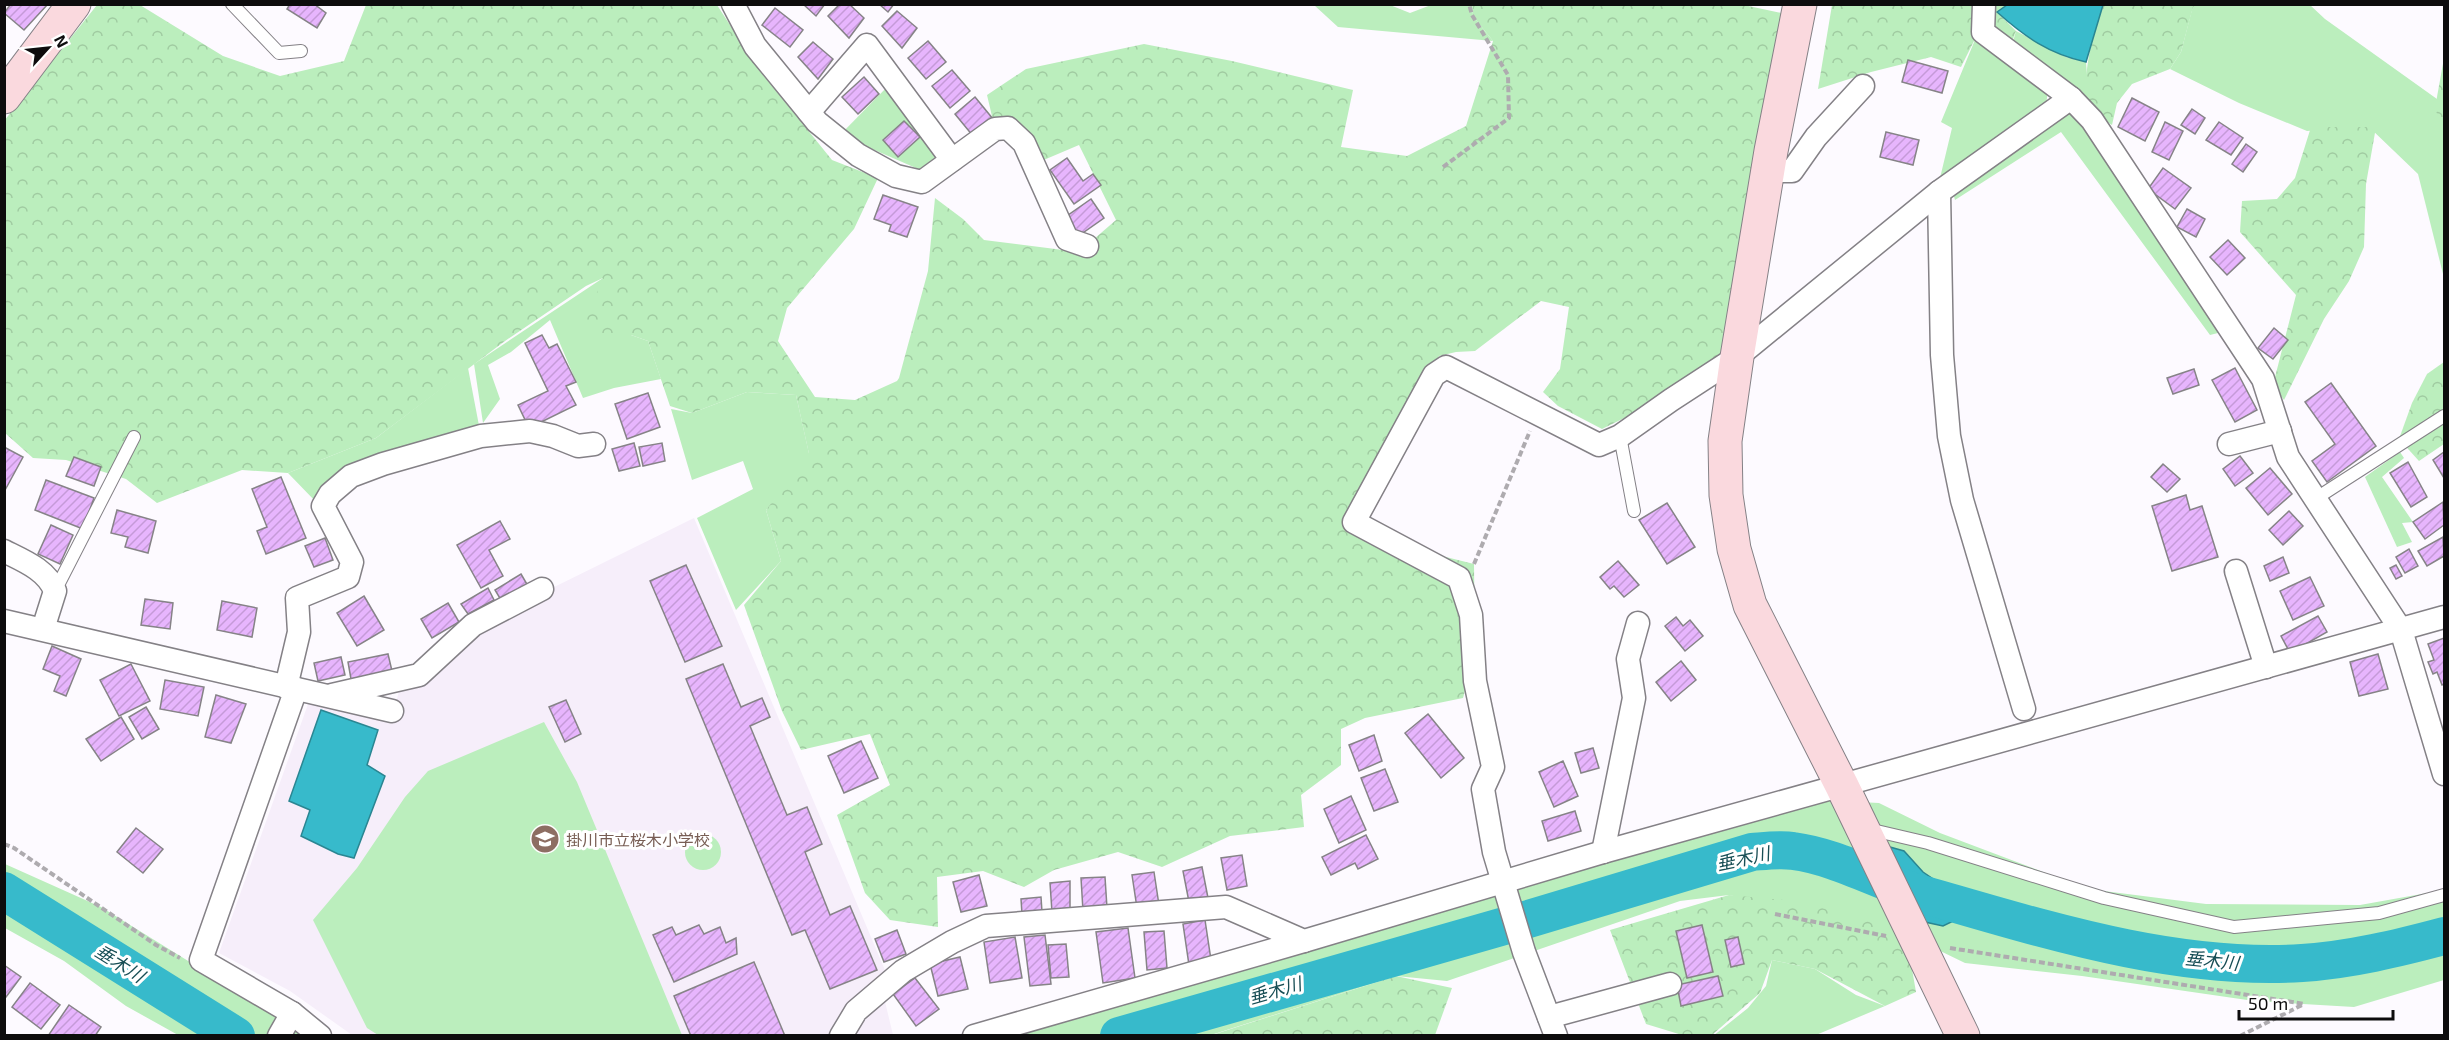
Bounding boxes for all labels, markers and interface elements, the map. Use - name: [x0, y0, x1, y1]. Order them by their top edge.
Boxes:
- north arrow: [18, 18, 78, 78]
- text: N: [51, 31, 73, 50]
- school or university icon: 掛川市立桜木小学校: [529, 823, 561, 855]
- place label: 掛川市立桜木小学校: [566, 830, 710, 849]
- water label: 垂木川: [1714, 841, 1774, 874]
- water label: 垂木川: [91, 939, 150, 988]
- water label: 垂木川: [2184, 946, 2242, 974]
- water label: 垂木川: [1246, 971, 1306, 1008]
- scale bar: [2239, 983, 2394, 1021]
- text: 50 m: [2248, 992, 2288, 1014]

